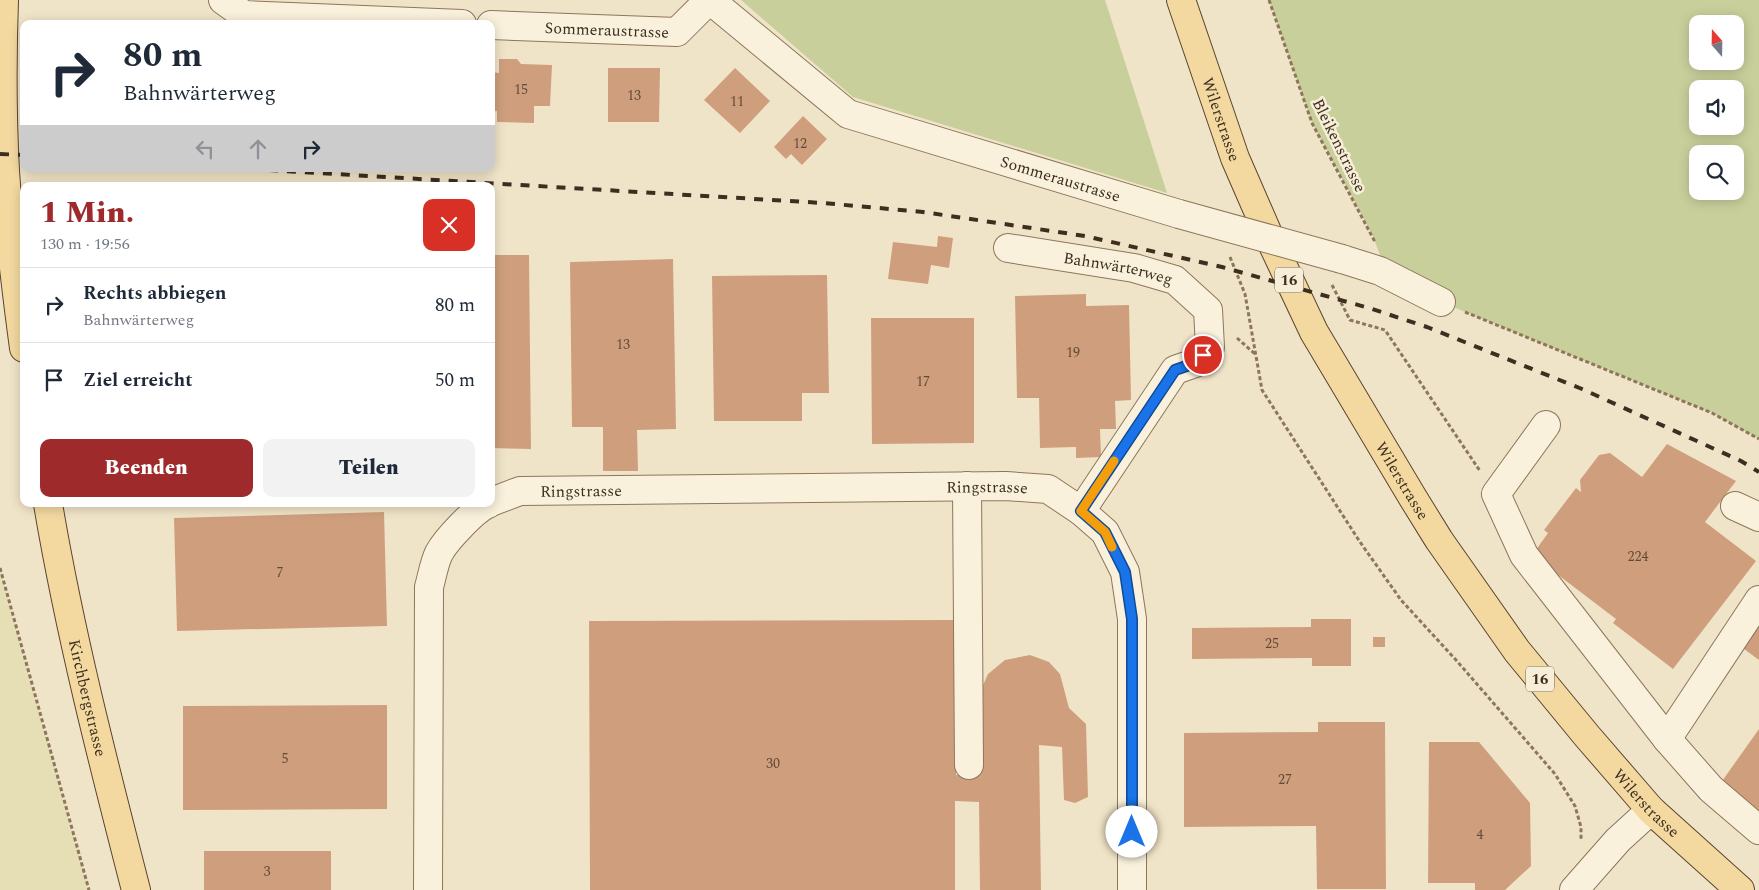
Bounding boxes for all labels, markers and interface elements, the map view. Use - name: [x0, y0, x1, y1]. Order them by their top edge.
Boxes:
- north arrow: [1689, 15, 1744, 70]
- map controls: [1689, 15, 1744, 200]
- street label: Sommeraustrasse: [544, 16, 670, 45]
- text: 80 m: [123, 29, 203, 82]
- icon: right: [40, 40, 105, 105]
- street label: Wilerstrasse: [1195, 74, 1246, 165]
- text: Bahnwärterweg: [123, 77, 276, 110]
- house number: 15: [514, 79, 528, 100]
- button: sound: [1689, 80, 1744, 135]
- house number: 13: [627, 85, 641, 106]
- house number: 11: [730, 91, 744, 112]
- street label: Bleikenstrasse: [1306, 94, 1372, 196]
- house number: 12: [793, 133, 807, 154]
- icon: left: [191, 135, 219, 163]
- icon: ahead: [244, 135, 272, 163]
- icon: right: [297, 135, 325, 163]
- button: search: [1689, 145, 1744, 200]
- street label: Sommeraustrasse: [997, 150, 1123, 209]
- text: 1 Min.: [40, 190, 134, 236]
- button: close: [423, 199, 475, 251]
- text: 130 m · 19:56: [40, 232, 130, 256]
- street label: Bahnwärterweg: [1062, 246, 1176, 292]
- road number: 16: [1275, 268, 1303, 292]
- text: Rechts abbiegen: [83, 279, 227, 308]
- icon: right: [40, 291, 68, 319]
- text: 80 m: [435, 291, 475, 320]
- text: Bahnwärterweg: [83, 308, 194, 332]
- house number: 13: [616, 334, 630, 355]
- pin: [1182, 334, 1224, 376]
- icon: arrive: [1189, 341, 1217, 369]
- house number: 19: [1066, 342, 1080, 363]
- icon: arrive: [40, 366, 68, 394]
- text: Ziel erreicht: [83, 366, 193, 395]
- text: 50 m: [435, 366, 475, 395]
- house number: 17: [916, 371, 930, 392]
- street label: Wilerstrasse: [1369, 437, 1435, 525]
- button: Beenden: [40, 439, 253, 497]
- button: Teilen: [263, 439, 475, 497]
- street label: Ringstrasse: [946, 475, 1029, 501]
- street label: Ringstrasse: [540, 479, 622, 504]
- house number: 224: [1628, 546, 1649, 567]
- house number: 7: [277, 562, 284, 583]
- house number: 25: [1265, 633, 1279, 654]
- street label: Kirchbergstrasse: [62, 637, 113, 759]
- road number: 16: [1526, 666, 1554, 692]
- house number: 5: [282, 748, 289, 769]
- house number: 30: [766, 753, 780, 774]
- street label: Wilerstrasse: [1607, 763, 1685, 843]
- house number: 27: [1278, 769, 1292, 790]
- position arrow: [1105, 805, 1157, 857]
- house number: 4: [1477, 824, 1484, 845]
- house number: 3: [264, 861, 271, 882]

